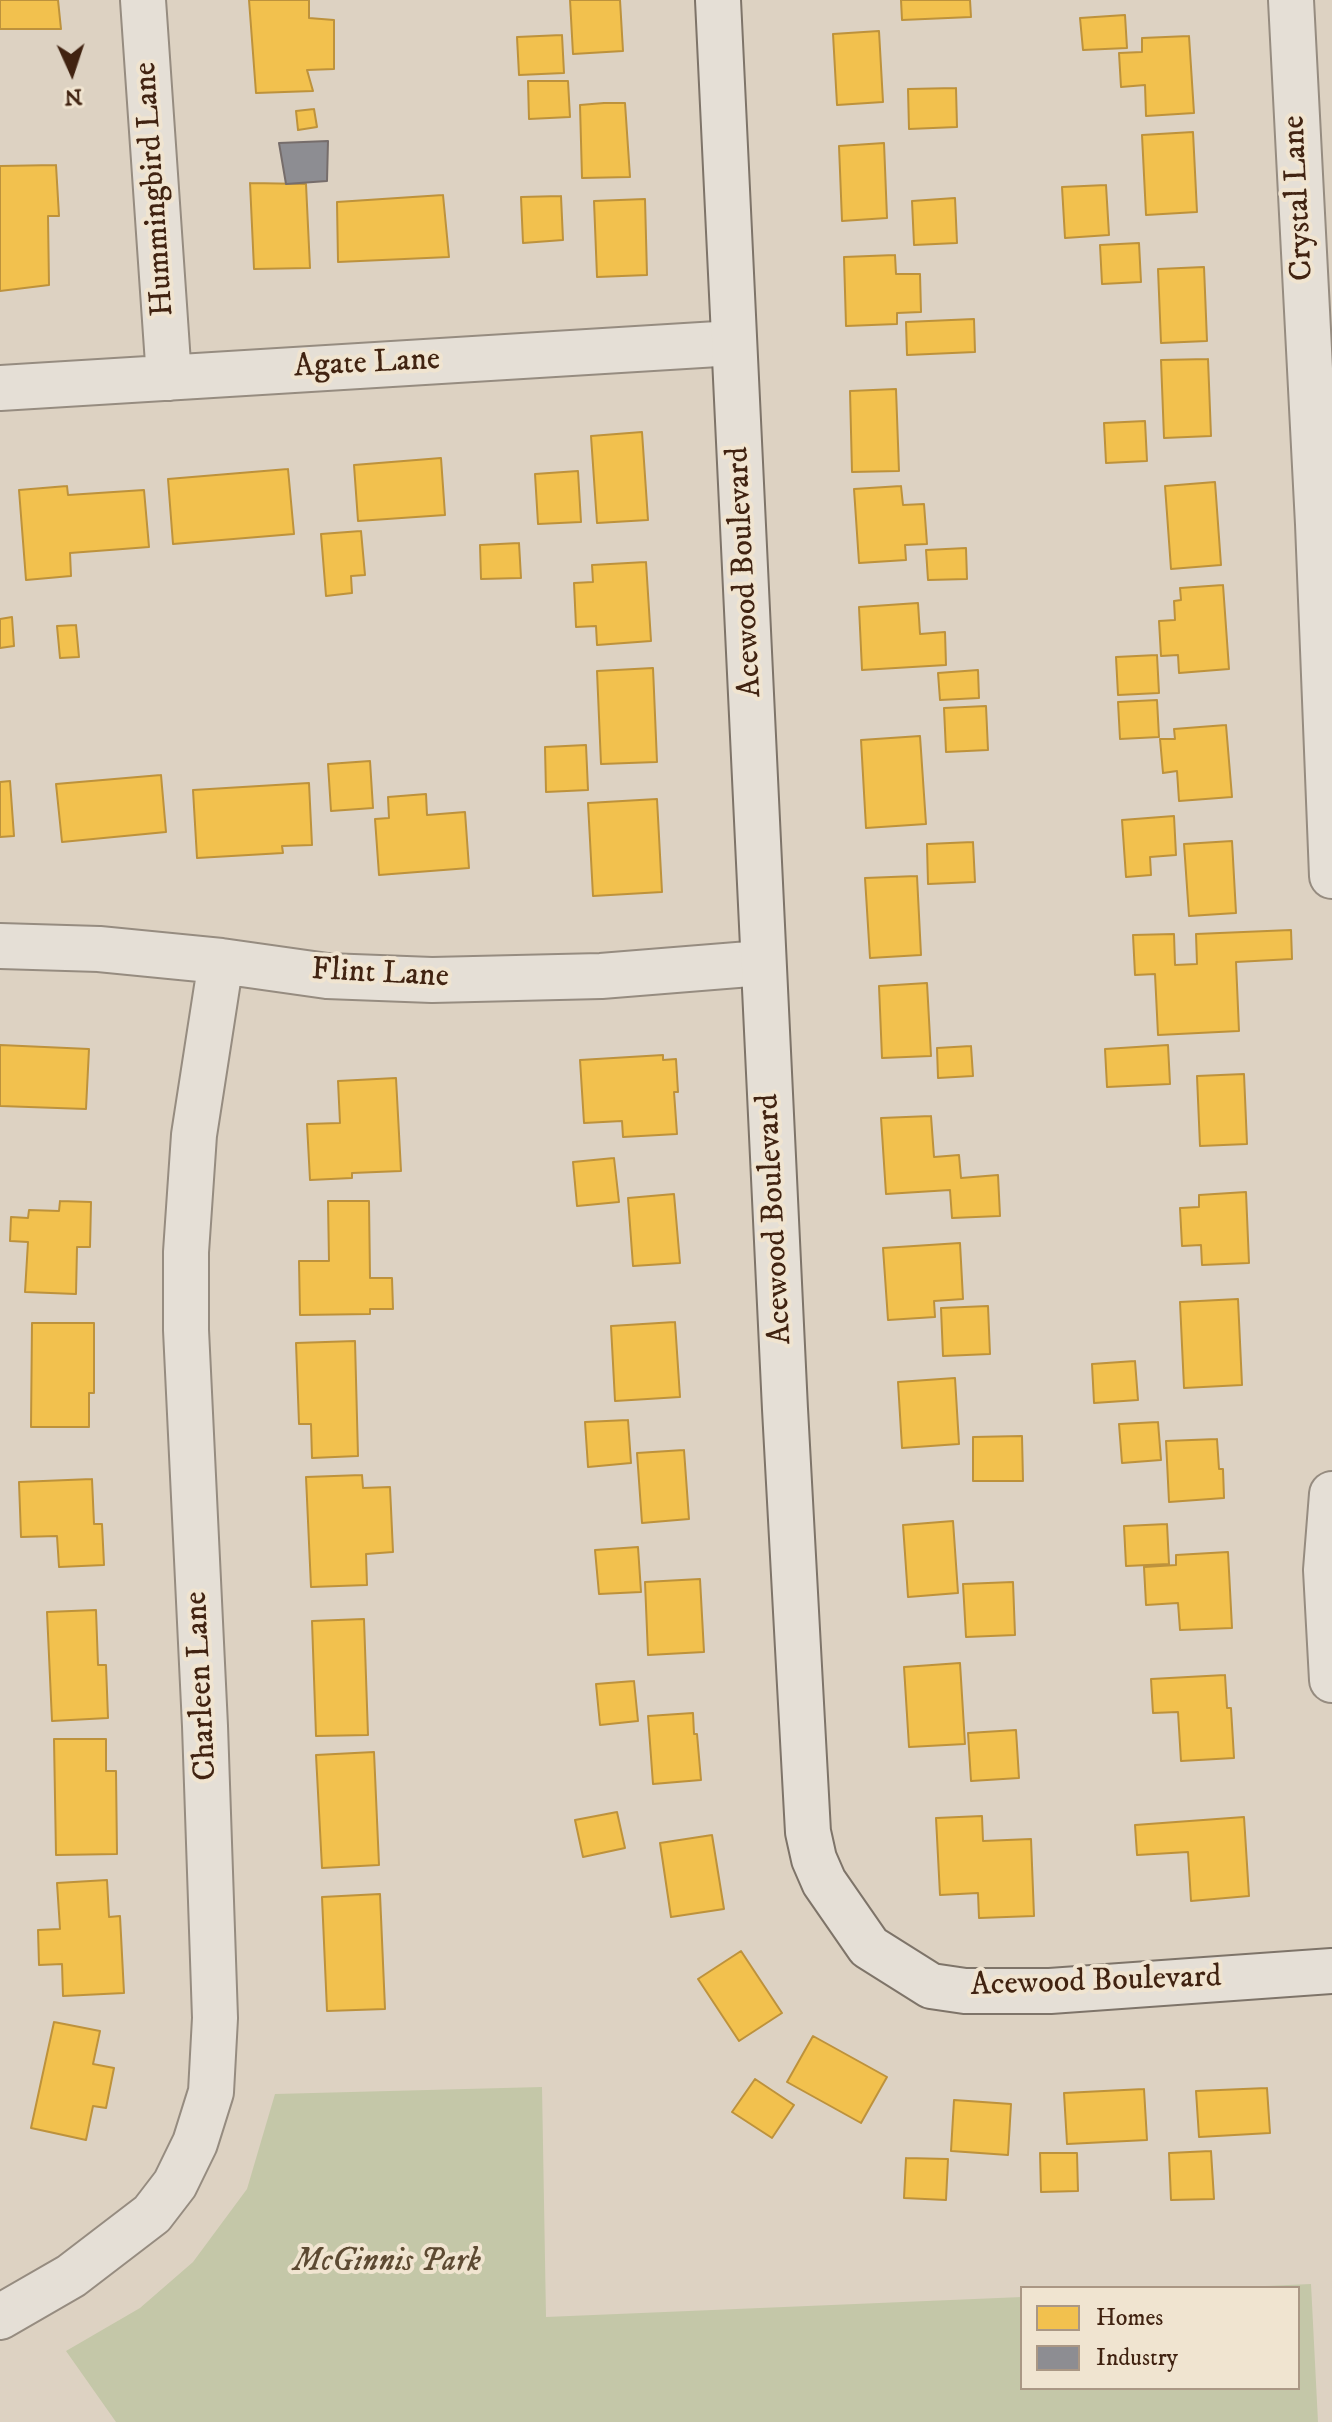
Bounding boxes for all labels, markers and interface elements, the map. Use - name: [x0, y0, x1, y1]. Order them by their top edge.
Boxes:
- north arrow: [32, 32, 112, 112]
- street label: Hummingbird Lane: [128, 61, 184, 317]
- text: N: [64, 83, 83, 110]
- street label: Crystal Lane: [1276, 114, 1324, 282]
- street label: Agate Lane: [293, 342, 441, 388]
- street label: Acewood Boulevard: [720, 446, 772, 698]
- street label: Flint Lane: [310, 952, 450, 998]
- street label: Acewood Boulevard: [750, 1093, 802, 1345]
- street label: Charleen Lane: [179, 1590, 227, 1782]
- street label: Acewood Boulevard: [970, 1959, 1222, 2007]
- park label: McGinnis Park: [293, 2244, 481, 2282]
- legend: [1020, 2286, 1300, 2390]
- text: Homes: [1096, 2303, 1163, 2333]
- text: Industry: [1096, 2343, 1178, 2373]

